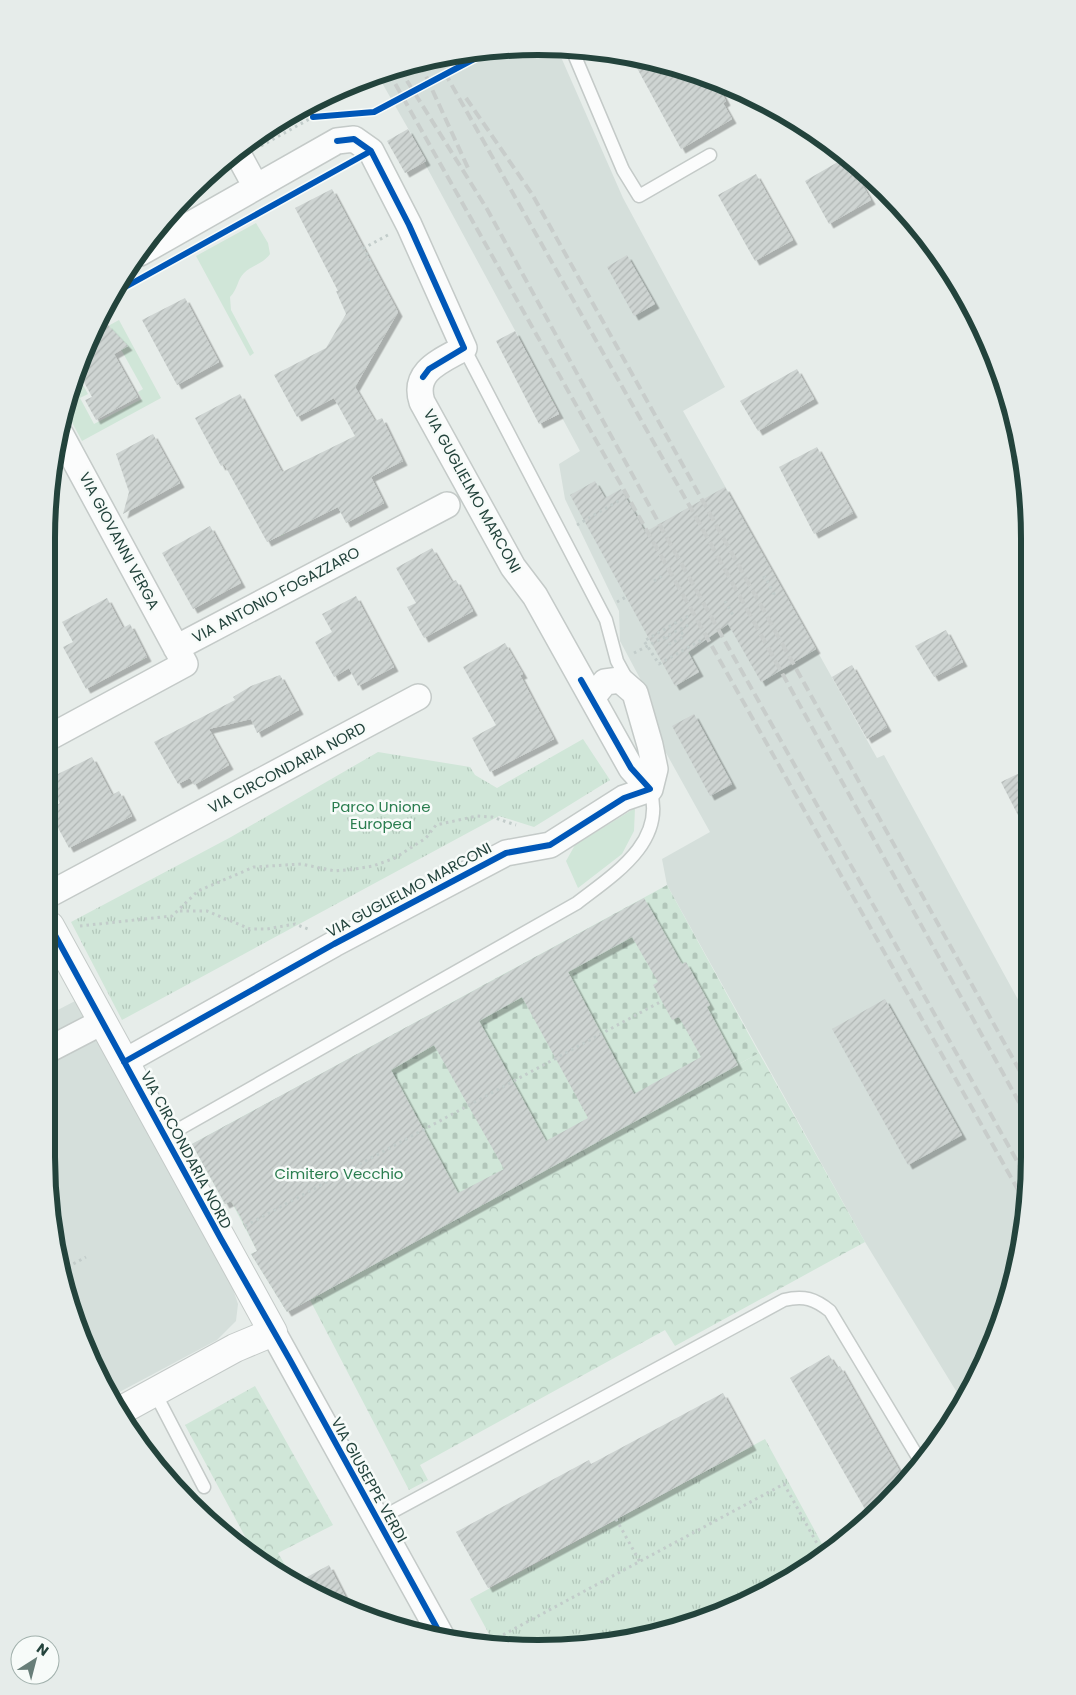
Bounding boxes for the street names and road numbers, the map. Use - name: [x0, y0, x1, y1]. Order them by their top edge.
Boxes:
- street label: VIA GUGLIELMO MARCONI: [419, 405, 526, 576]
- street label: VIA GIOVANNI VERGA: [74, 468, 165, 613]
- street label: VIA ANTONIO FOGAZZARO: [188, 541, 363, 648]
- street label: VIA CIRCONDARIA NORD: [204, 717, 369, 818]
- street label: VIA GUGLIELMO MARCONI: [323, 837, 495, 942]
- street label: VIA CIRCONDARIA NORD: [136, 1067, 237, 1232]
- street label: VIA GIUSEPPE VERDI: [326, 1413, 413, 1546]

